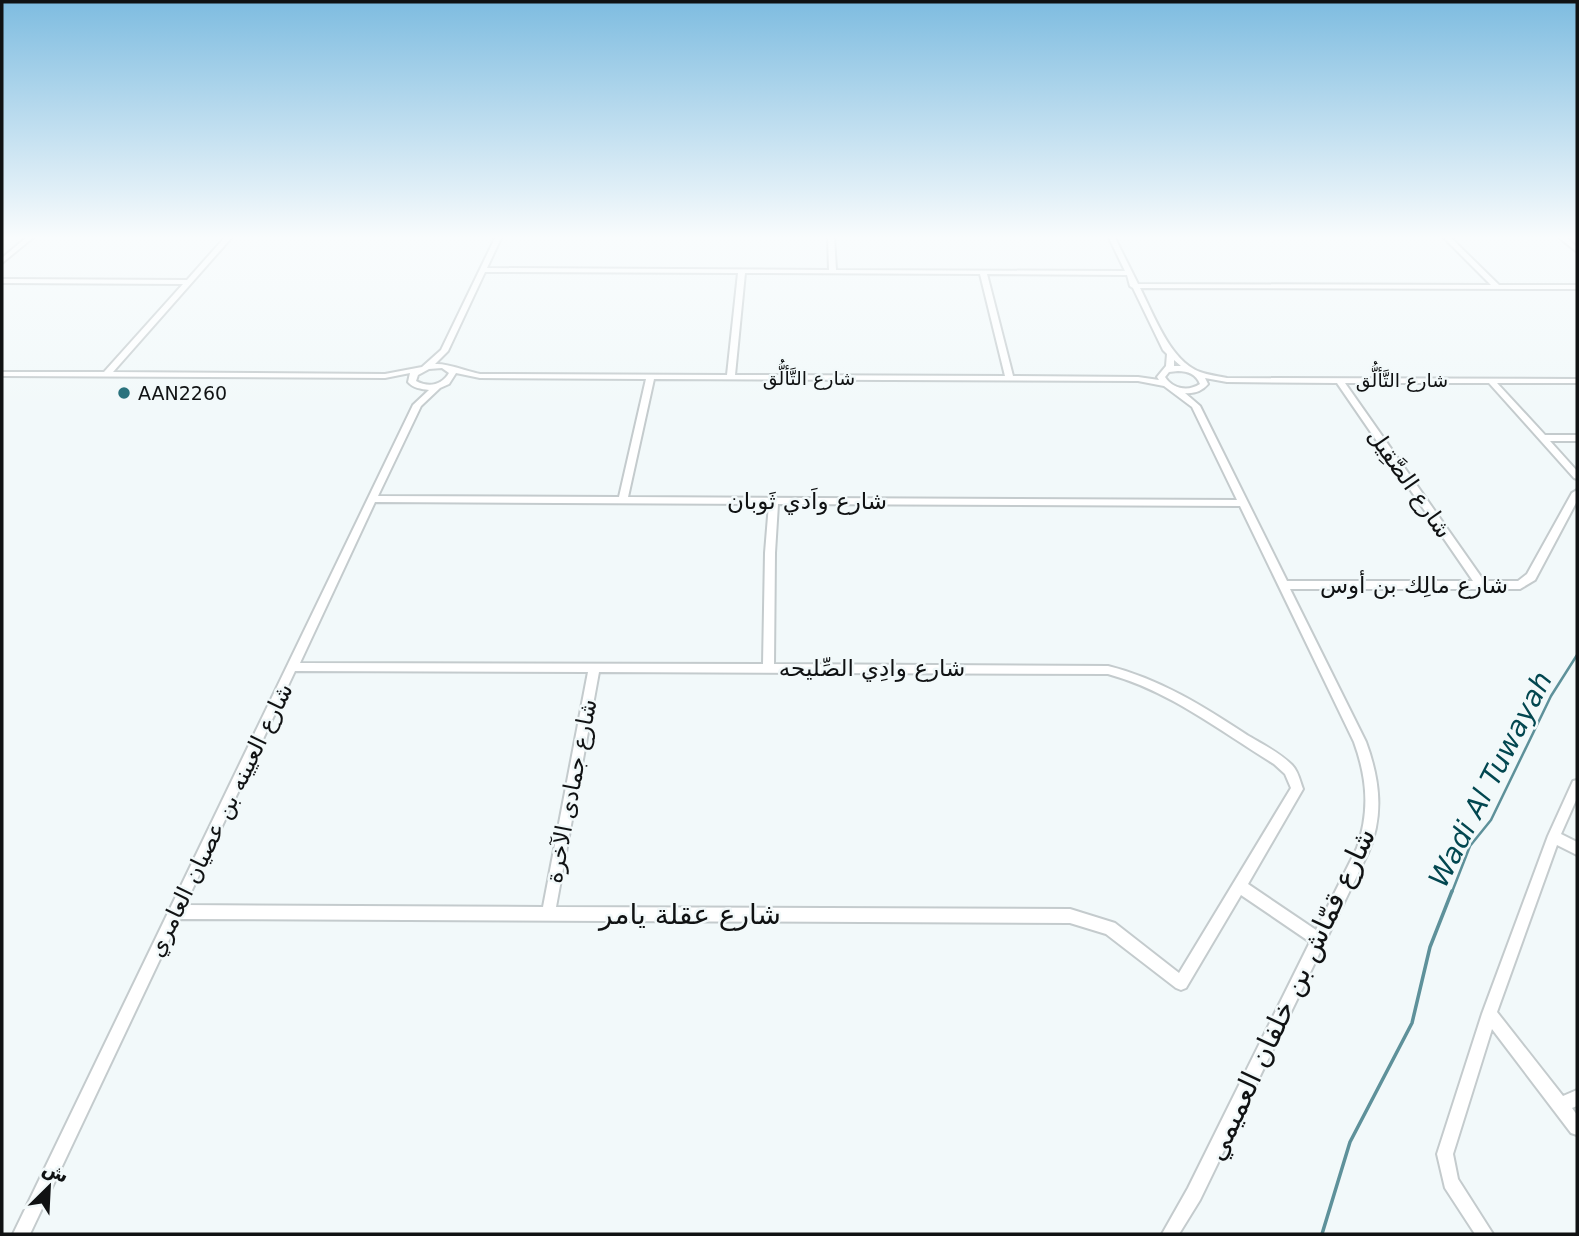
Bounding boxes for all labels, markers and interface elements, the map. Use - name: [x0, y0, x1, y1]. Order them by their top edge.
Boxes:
- street label: شارع التَّألُّق: [763, 359, 855, 390]
- street label: شارع التَّألُّق: [1356, 361, 1448, 392]
- place label: AAN2260: [138, 382, 227, 404]
- marker: AAN2260: [116, 385, 132, 401]
- street label: شارع الصَّقِيل: [1362, 423, 1457, 543]
- street label: شارع واَدي ثَوبان: [727, 487, 887, 515]
- street label: شارع مالِك بن أوس: [1320, 570, 1508, 599]
- street label: شارع وادِي الصِّليحه: [779, 655, 965, 682]
- water label: Wadi Al Tuwayah: [1422, 666, 1559, 892]
- street label: شارع العيينه بن عصيان العامري: [142, 679, 299, 961]
- street label: شارع جمادى الآخرة: [540, 697, 603, 885]
- street label: شارع قمّاش بن خلفان العميمي: [1199, 823, 1382, 1166]
- street label: شارع عقلة يامر: [597, 898, 781, 931]
- north arrow: [14, 1152, 84, 1222]
- text: ش: [39, 1156, 72, 1188]

